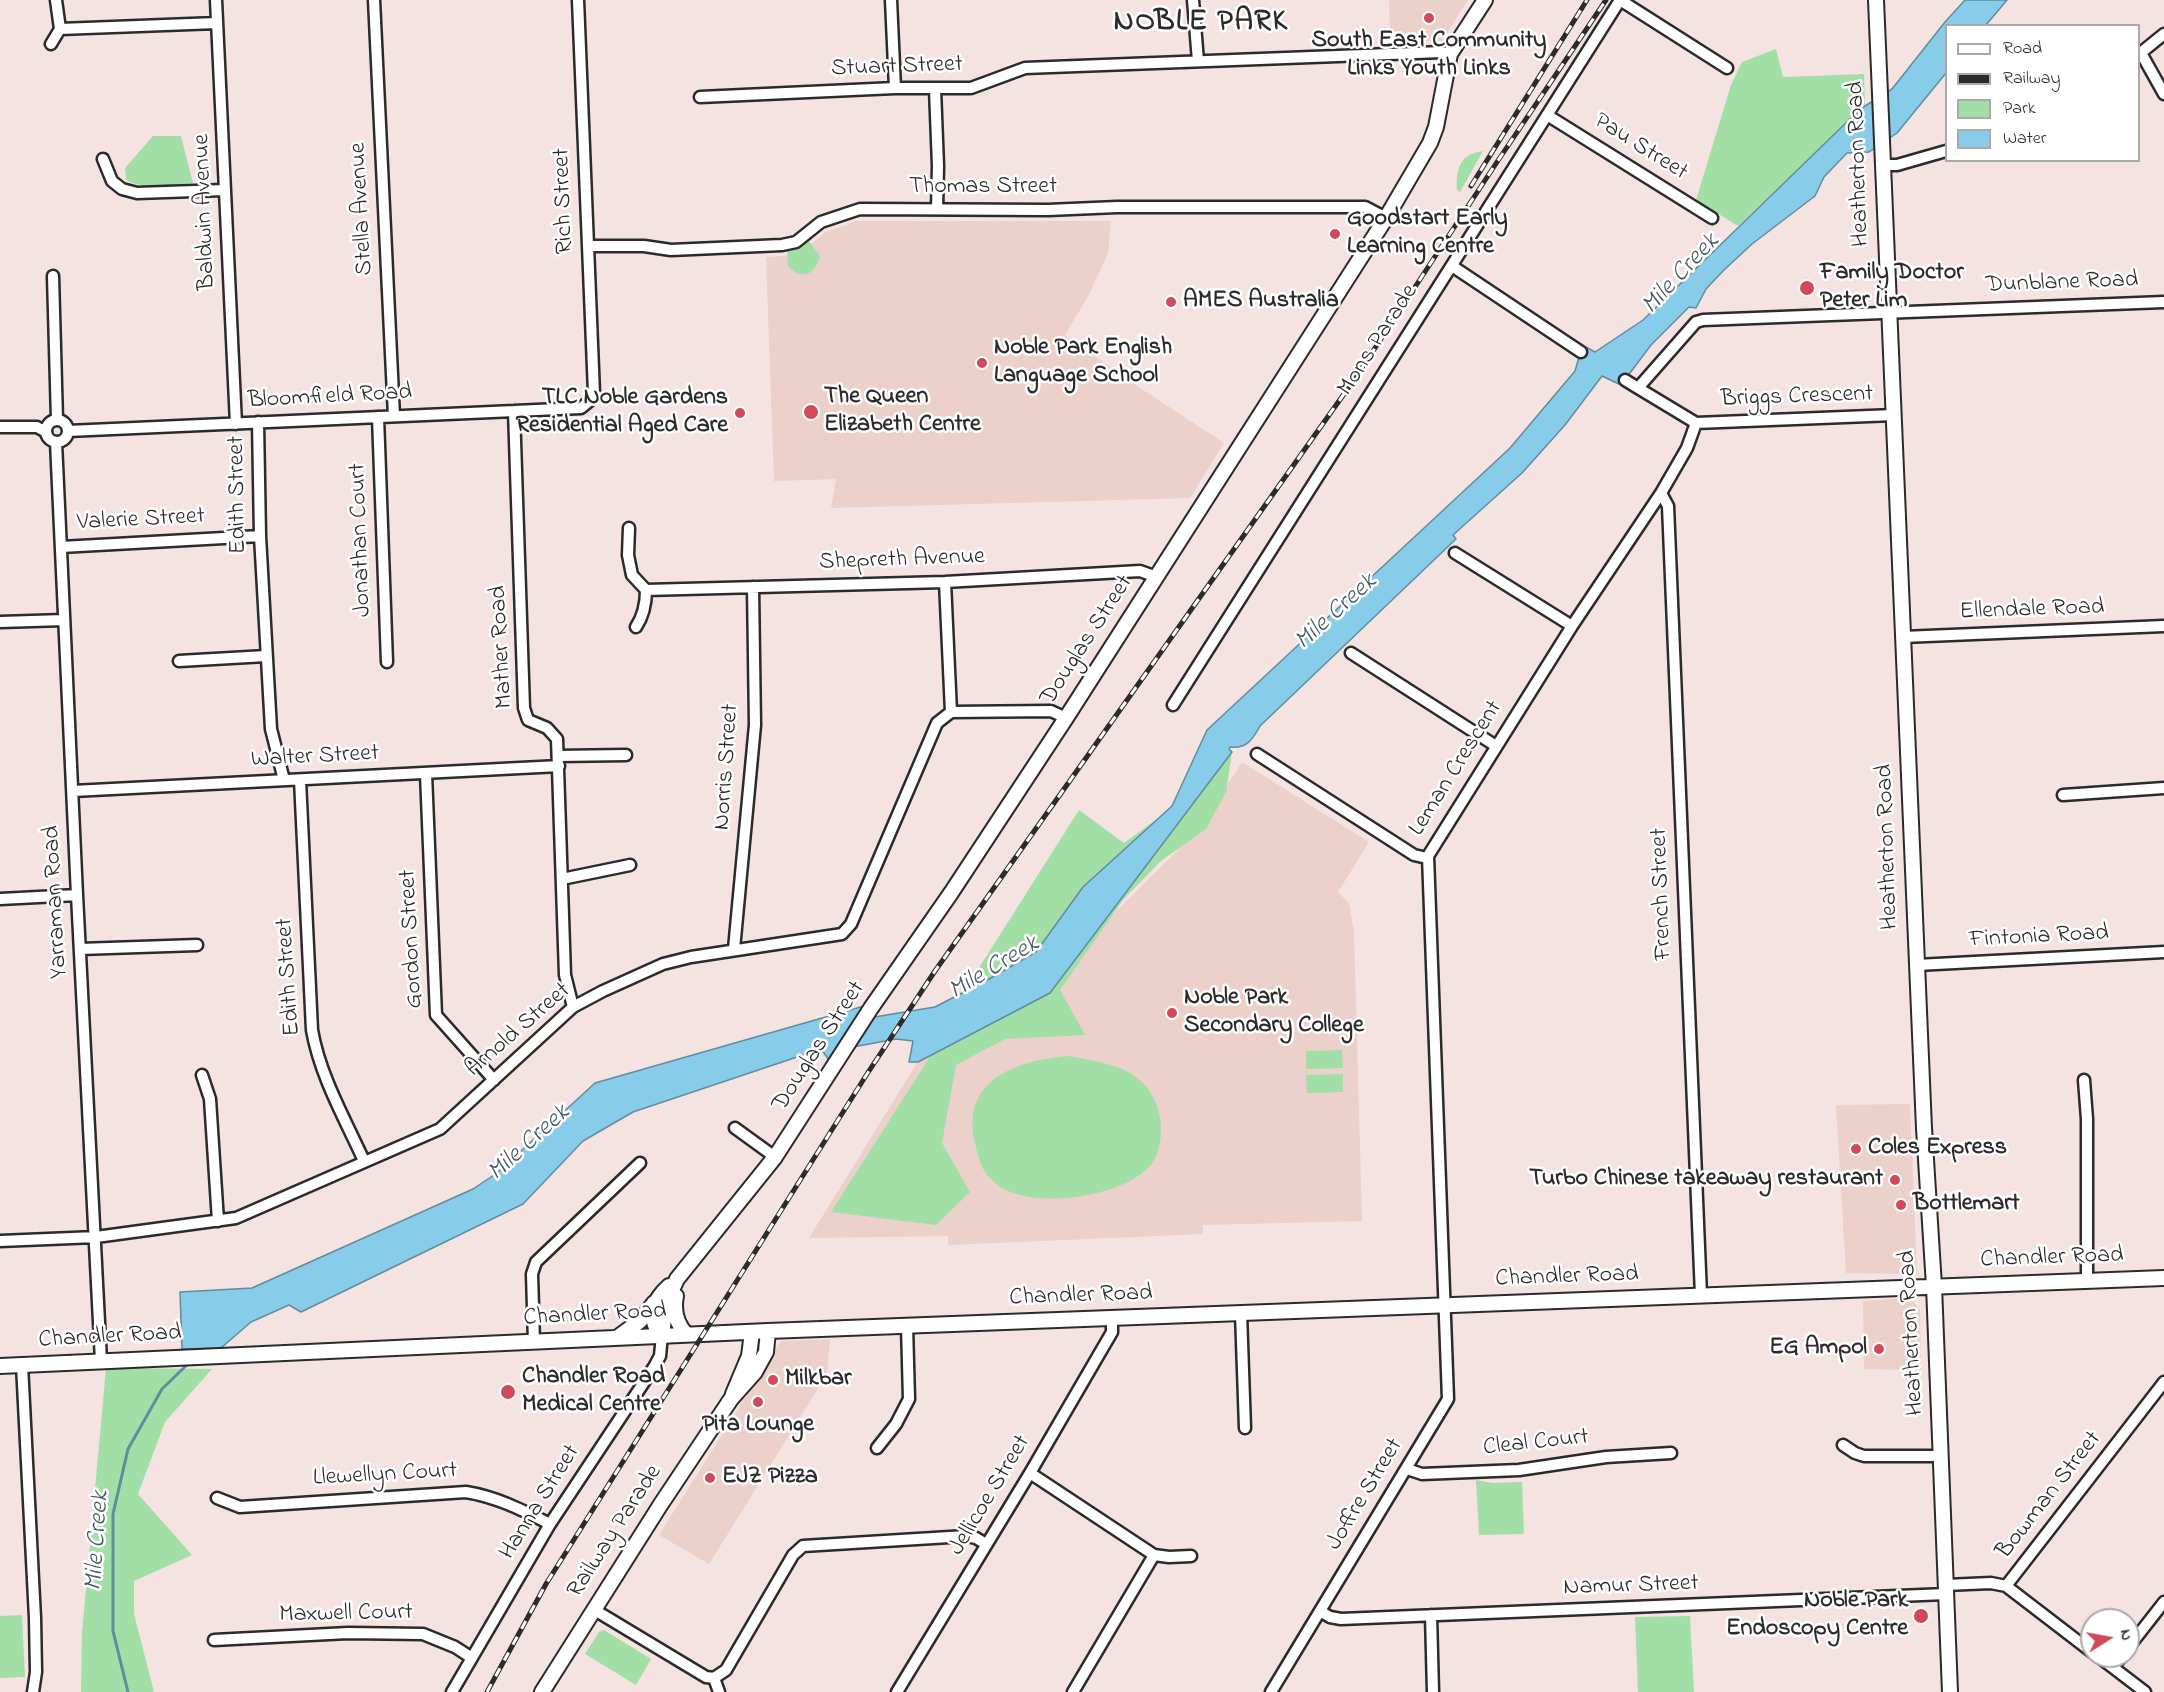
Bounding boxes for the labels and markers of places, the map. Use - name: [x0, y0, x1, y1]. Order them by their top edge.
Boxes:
- marker: South East Community Links Youth Links: [1422, 11, 1436, 25]
- place label: South East Community Links Youth Links: [1312, 28, 1546, 84]
- place label: Goodstart Early Learning Centre: [1347, 206, 1508, 262]
- marker: Goodstart Early Learning Centre: [1328, 227, 1342, 241]
- place label: Family Doctor Peter Lim: [1820, 260, 1964, 316]
- marker: Family Doctor Peter Lim: [1798, 279, 1816, 297]
- place label: AMES Australia: [1183, 288, 1339, 316]
- marker: AMES Australia: [1164, 295, 1178, 309]
- place label: Noble Park English Language School: [994, 335, 1172, 391]
- marker: Noble Park English Language School: [975, 356, 989, 370]
- place label: The Queen Elizabeth Centre: [824, 384, 981, 440]
- place label: TLC Noble Gardens Residential Aged Care: [516, 385, 728, 441]
- marker: The Queen Elizabeth Centre: [802, 403, 820, 421]
- marker: TLC Noble Gardens Residential Aged Care: [733, 406, 747, 420]
- place label: Noble Park Secondary College: [1184, 985, 1364, 1041]
- marker: Noble Park Secondary College: [1165, 1006, 1179, 1020]
- place label: Coles Express: [1868, 1135, 2007, 1163]
- marker: Coles Express: [1849, 1142, 1863, 1156]
- place label: Turbo Chinese takeaway restaurant: [1529, 1166, 1883, 1194]
- marker: Turbo Chinese takeaway restaurant: [1888, 1173, 1902, 1187]
- place label: Bottlemart: [1913, 1191, 2020, 1219]
- marker: Bottlemart: [1894, 1198, 1908, 1212]
- place label: EG Ampol: [1769, 1335, 1867, 1363]
- marker: EG Ampol: [1872, 1342, 1886, 1356]
- place label: Chandler Road Medical Centre: [522, 1364, 665, 1420]
- place label: Milkbar: [785, 1366, 852, 1394]
- marker: Milkbar: [766, 1373, 780, 1387]
- marker: Chandler Road Medical Centre: [499, 1383, 517, 1401]
- marker: Pita Lounge: [751, 1395, 765, 1409]
- place label: Pita Lounge: [702, 1412, 814, 1440]
- place label: EJZ Pizza: [722, 1464, 818, 1492]
- marker: EJZ Pizza: [703, 1471, 717, 1485]
- place label: Noble Park Endoscopy Centre: [1726, 1588, 1908, 1644]
- marker: Noble Park Endoscopy Centre: [1912, 1607, 1930, 1625]

